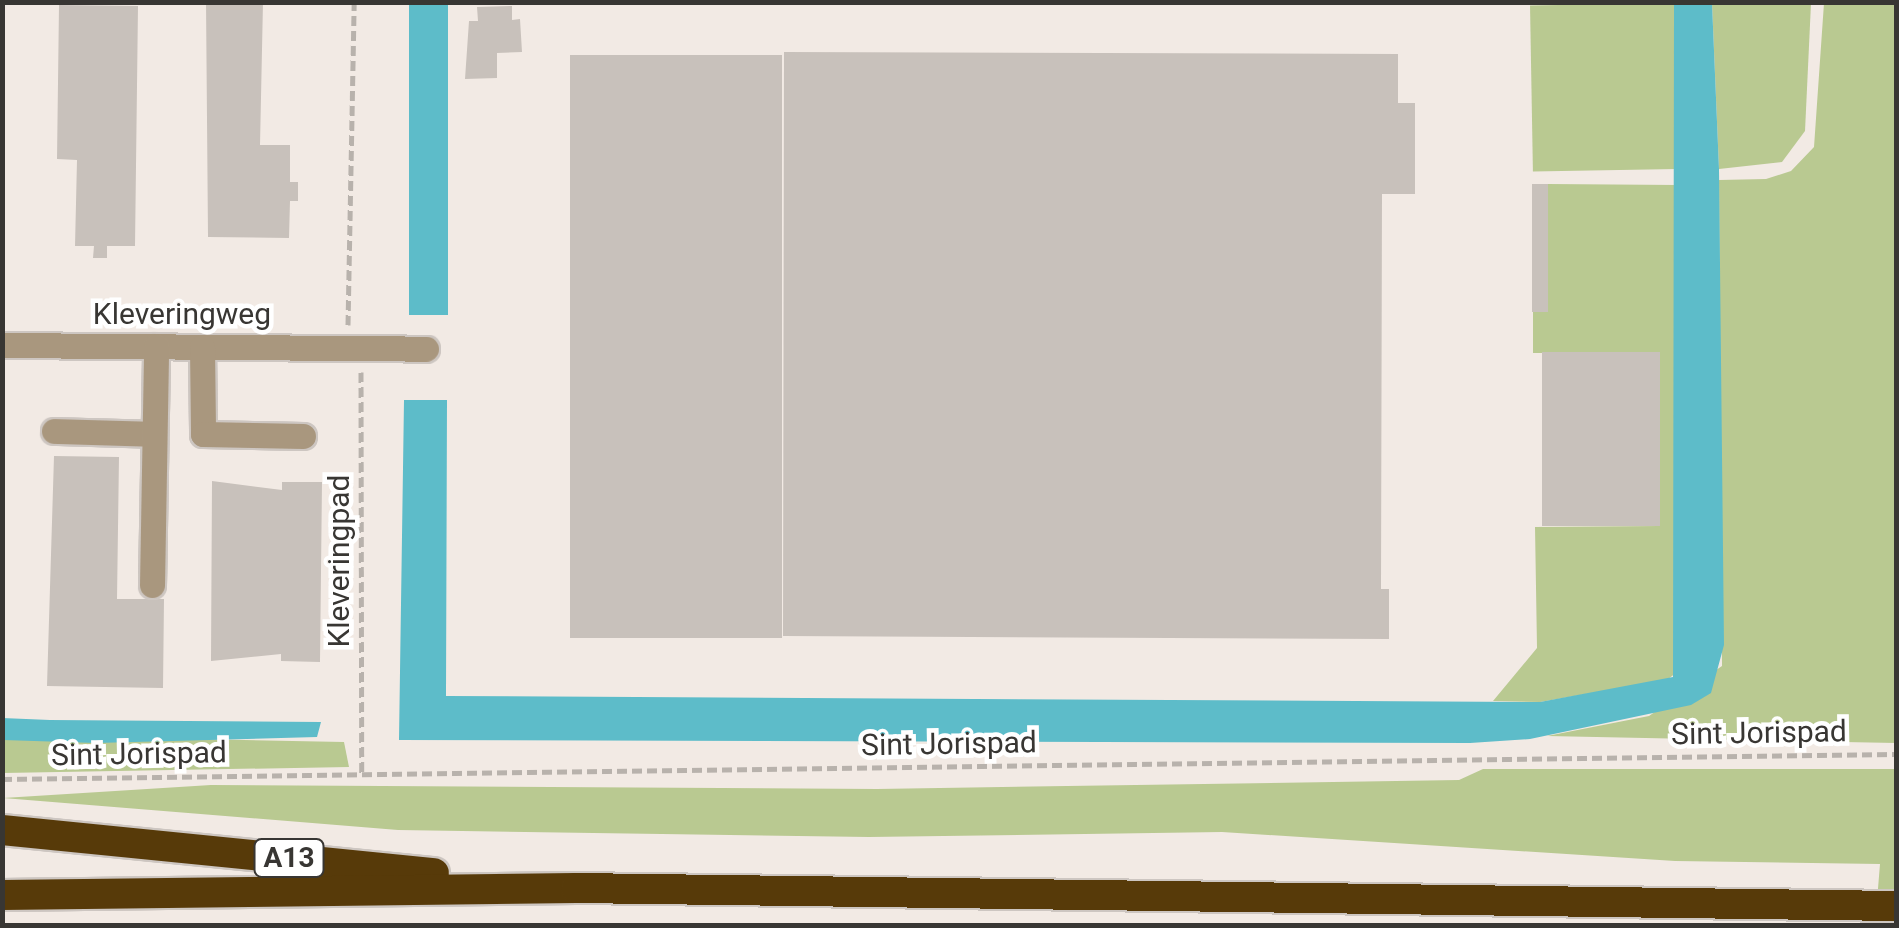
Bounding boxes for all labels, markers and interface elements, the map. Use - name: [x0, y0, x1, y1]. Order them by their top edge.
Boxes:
- street label: Kleveringweg: [93, 296, 271, 332]
- street label: Kleveringpad: [321, 474, 357, 648]
- street label: Sint Jorispad: [1671, 713, 1847, 753]
- street label: Sint Jorispad: [861, 724, 1037, 764]
- street label: Sint Jorispad: [51, 734, 227, 774]
- road number: A13: [252, 835, 326, 881]

